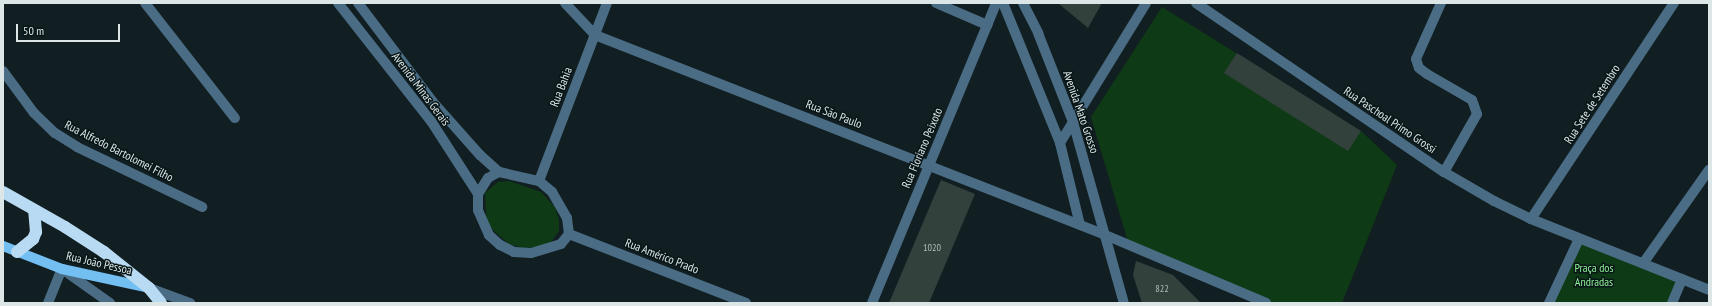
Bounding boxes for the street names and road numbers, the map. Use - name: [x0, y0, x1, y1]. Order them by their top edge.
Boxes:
- street label: Avenida Minas Gerais: [389, 50, 453, 128]
- street label: Rua Sete de Setembro: [1561, 62, 1623, 146]
- street label: Rua Bahia: [547, 65, 575, 109]
- street label: Avenida Mato Grosso: [1060, 69, 1102, 155]
- street label: Rua Paschoal Primo Grossi: [1341, 84, 1439, 156]
- street label: Rua São Paulo: [804, 97, 864, 131]
- street label: Rua Floriano Peixoto: [899, 106, 945, 190]
- street label: Rua Alfredo Bartolomei Filho: [62, 117, 176, 185]
- street label: Rua Américo Prado: [623, 235, 701, 277]
- street label: Rua João Pessoa: [65, 248, 133, 278]

